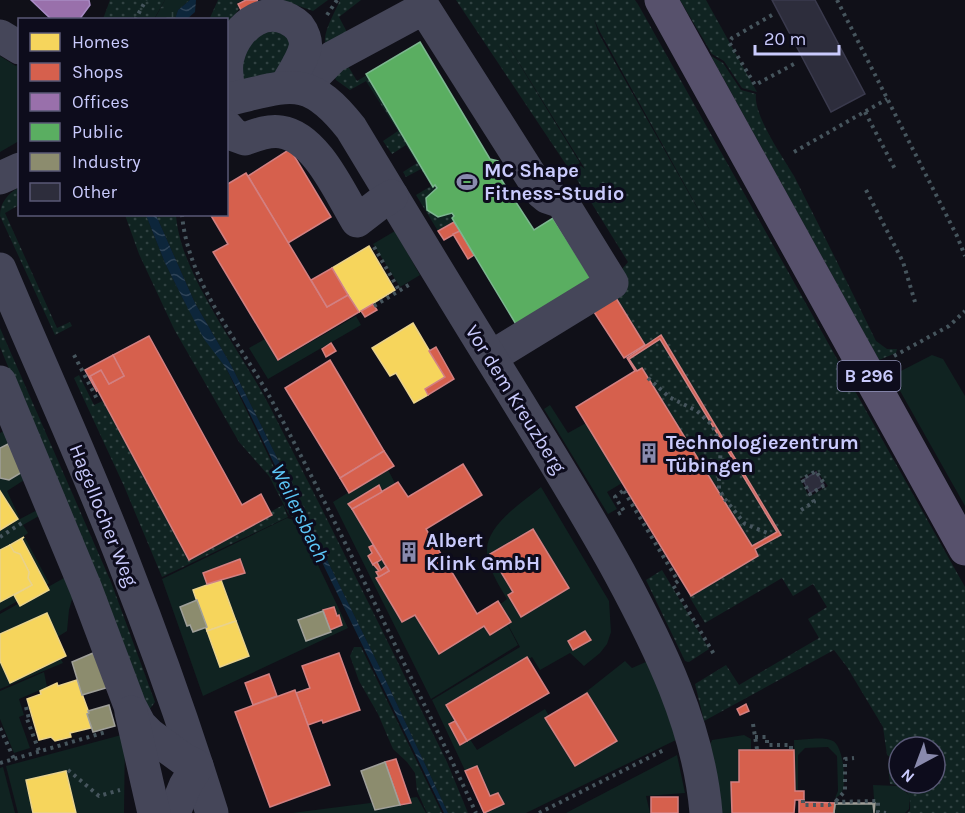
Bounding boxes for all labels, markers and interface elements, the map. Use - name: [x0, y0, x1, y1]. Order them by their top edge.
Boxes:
- legend: [18, 18, 228, 216]
- scale bar: [755, 18, 839, 56]
- text: 20 m: [764, 28, 806, 50]
- text: Homes: [72, 31, 129, 53]
- text: Shops: [72, 61, 124, 83]
- text: Offices: [72, 91, 129, 113]
- text: Public: [72, 121, 123, 143]
- text: Industry: [72, 151, 141, 173]
- place label: MC Shape Fitness-Studio: [484, 159, 624, 205]
- sports icon: MC Shape Fitness-Studio: [455, 170, 479, 194]
- text: Other: [72, 181, 117, 203]
- street label: Vor dem Kreuzberg: [461, 321, 571, 478]
- road number: B 296: [838, 361, 900, 391]
- place label: Technologiezentrum Tübingen: [666, 431, 859, 477]
- street label: Hagellocher Weg: [64, 441, 143, 590]
- building icon: Technologiezentrum Tübingen: [637, 441, 661, 465]
- water label: Weilersbach: [266, 460, 334, 566]
- place label: Albert Klink GmbH: [426, 529, 540, 575]
- building icon: Albert Klink GmbH: [397, 540, 421, 564]
- north arrow: [887, 735, 947, 795]
- text: N: [897, 765, 918, 787]

